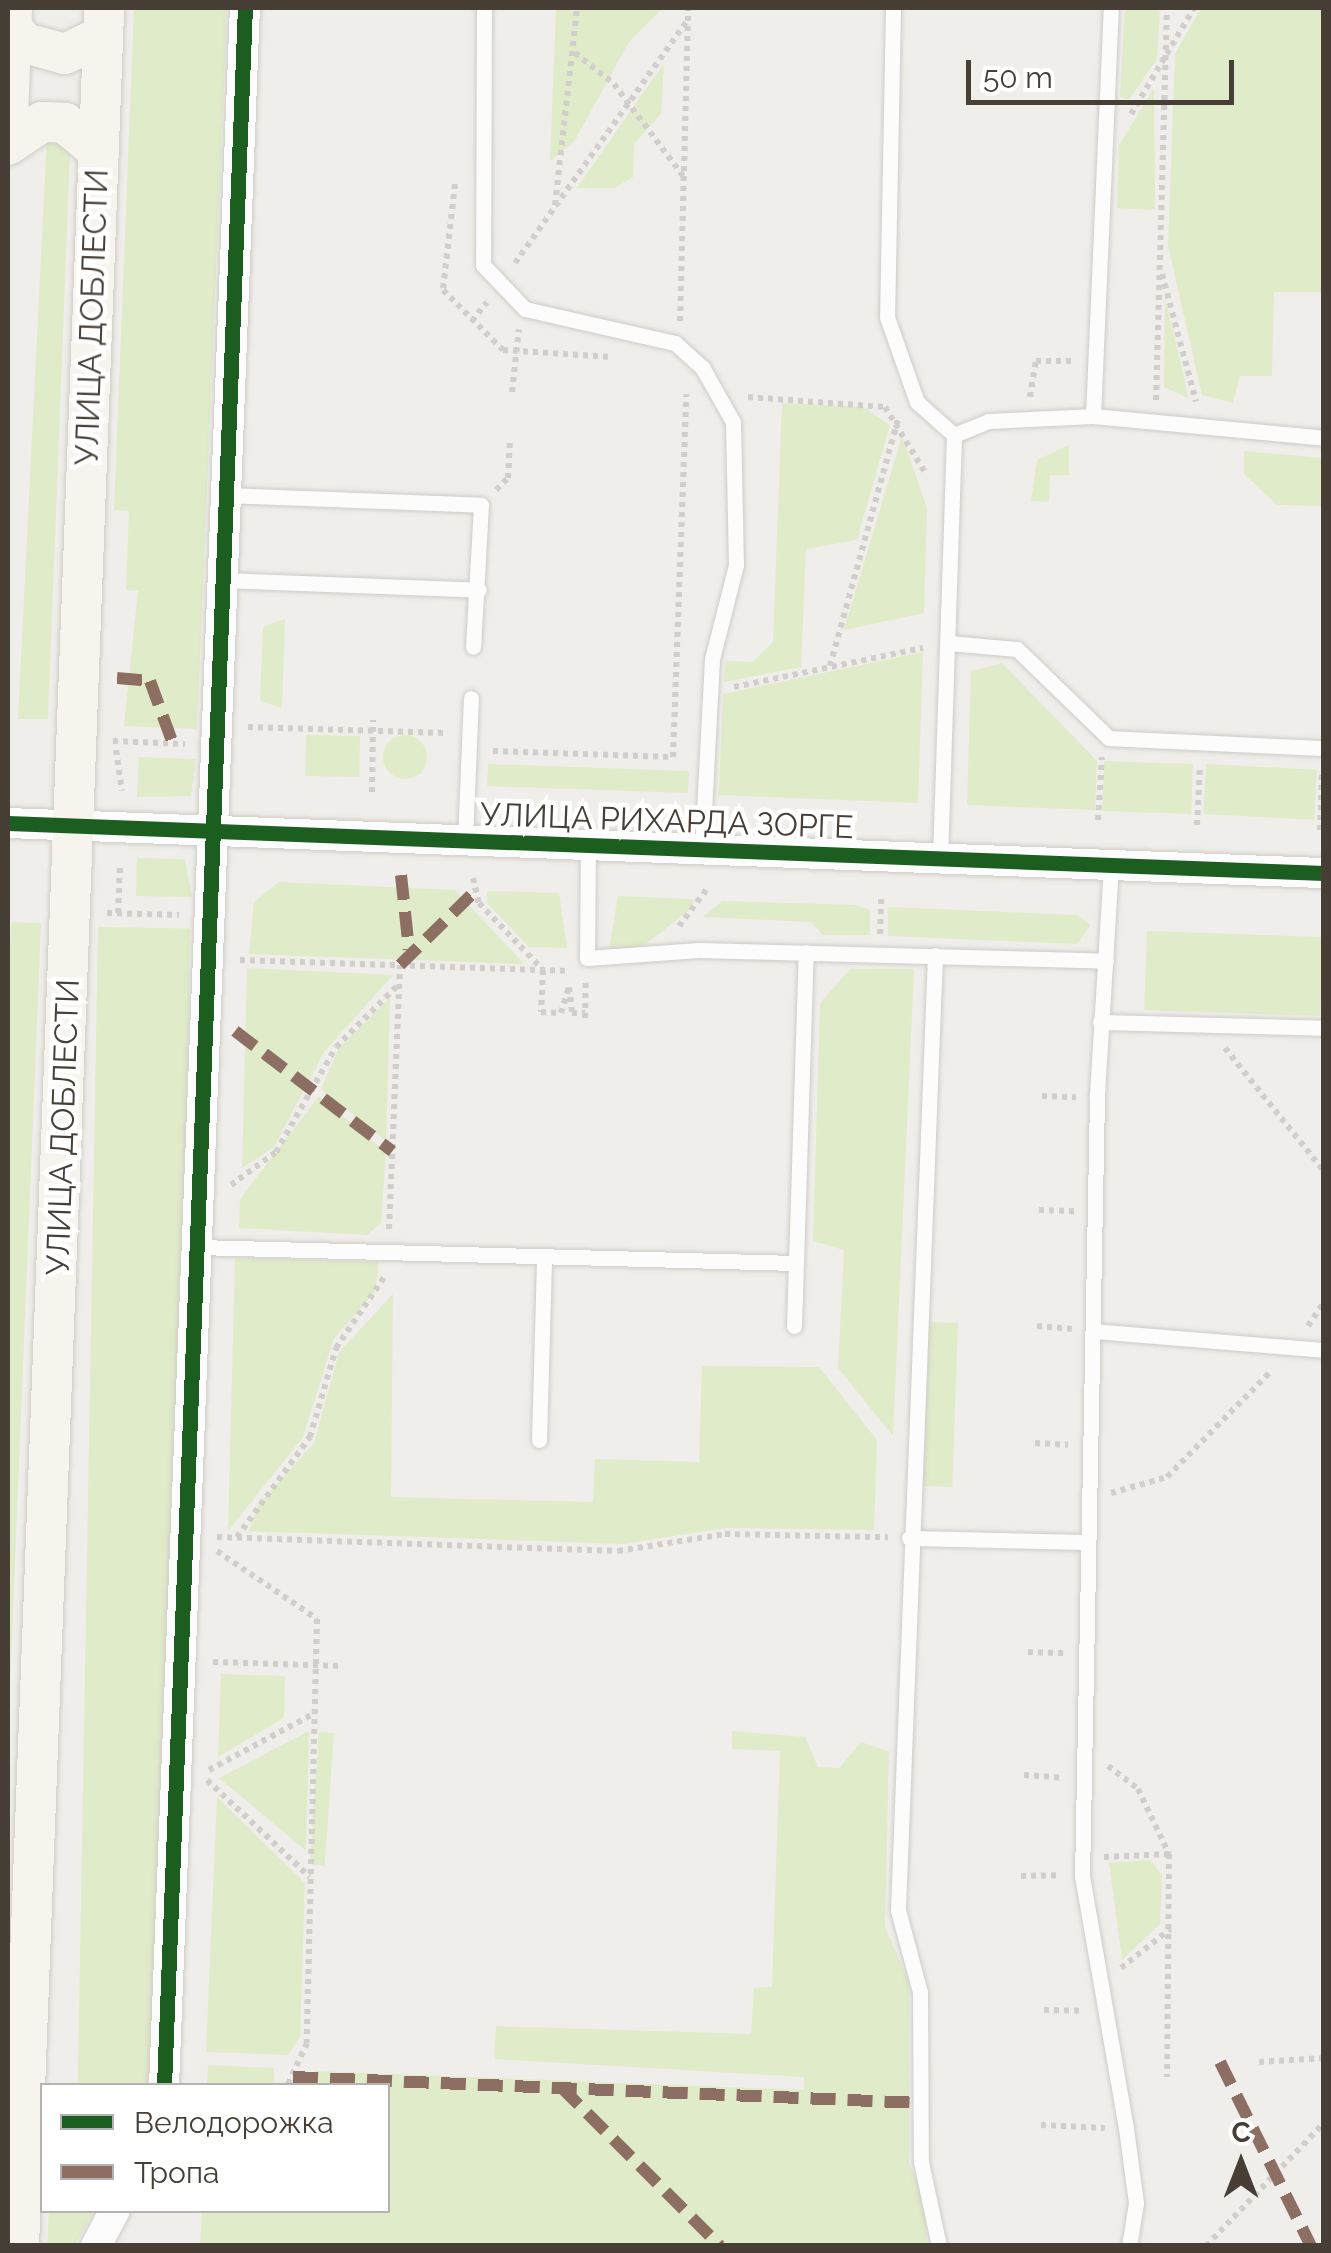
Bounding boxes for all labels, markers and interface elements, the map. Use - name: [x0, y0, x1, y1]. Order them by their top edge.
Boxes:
- scale bar: [971, 40, 1238, 102]
- text: 50 m: [983, 60, 1053, 95]
- street label: УЛИЦА ДОБЛЕСТИ: [68, 168, 116, 466]
- street label: УЛИЦА РИХАРДА ЗОРГЕ: [479, 795, 855, 847]
- street label: УЛИЦА ДОБЛЕСТИ: [39, 978, 87, 1276]
- legend: [40, 2083, 390, 2213]
- text: Велодорожка: [134, 2105, 334, 2140]
- north arrow: [1191, 2113, 1291, 2213]
- text: С: [1231, 2116, 1251, 2149]
- text: Тропа: [134, 2155, 219, 2190]

